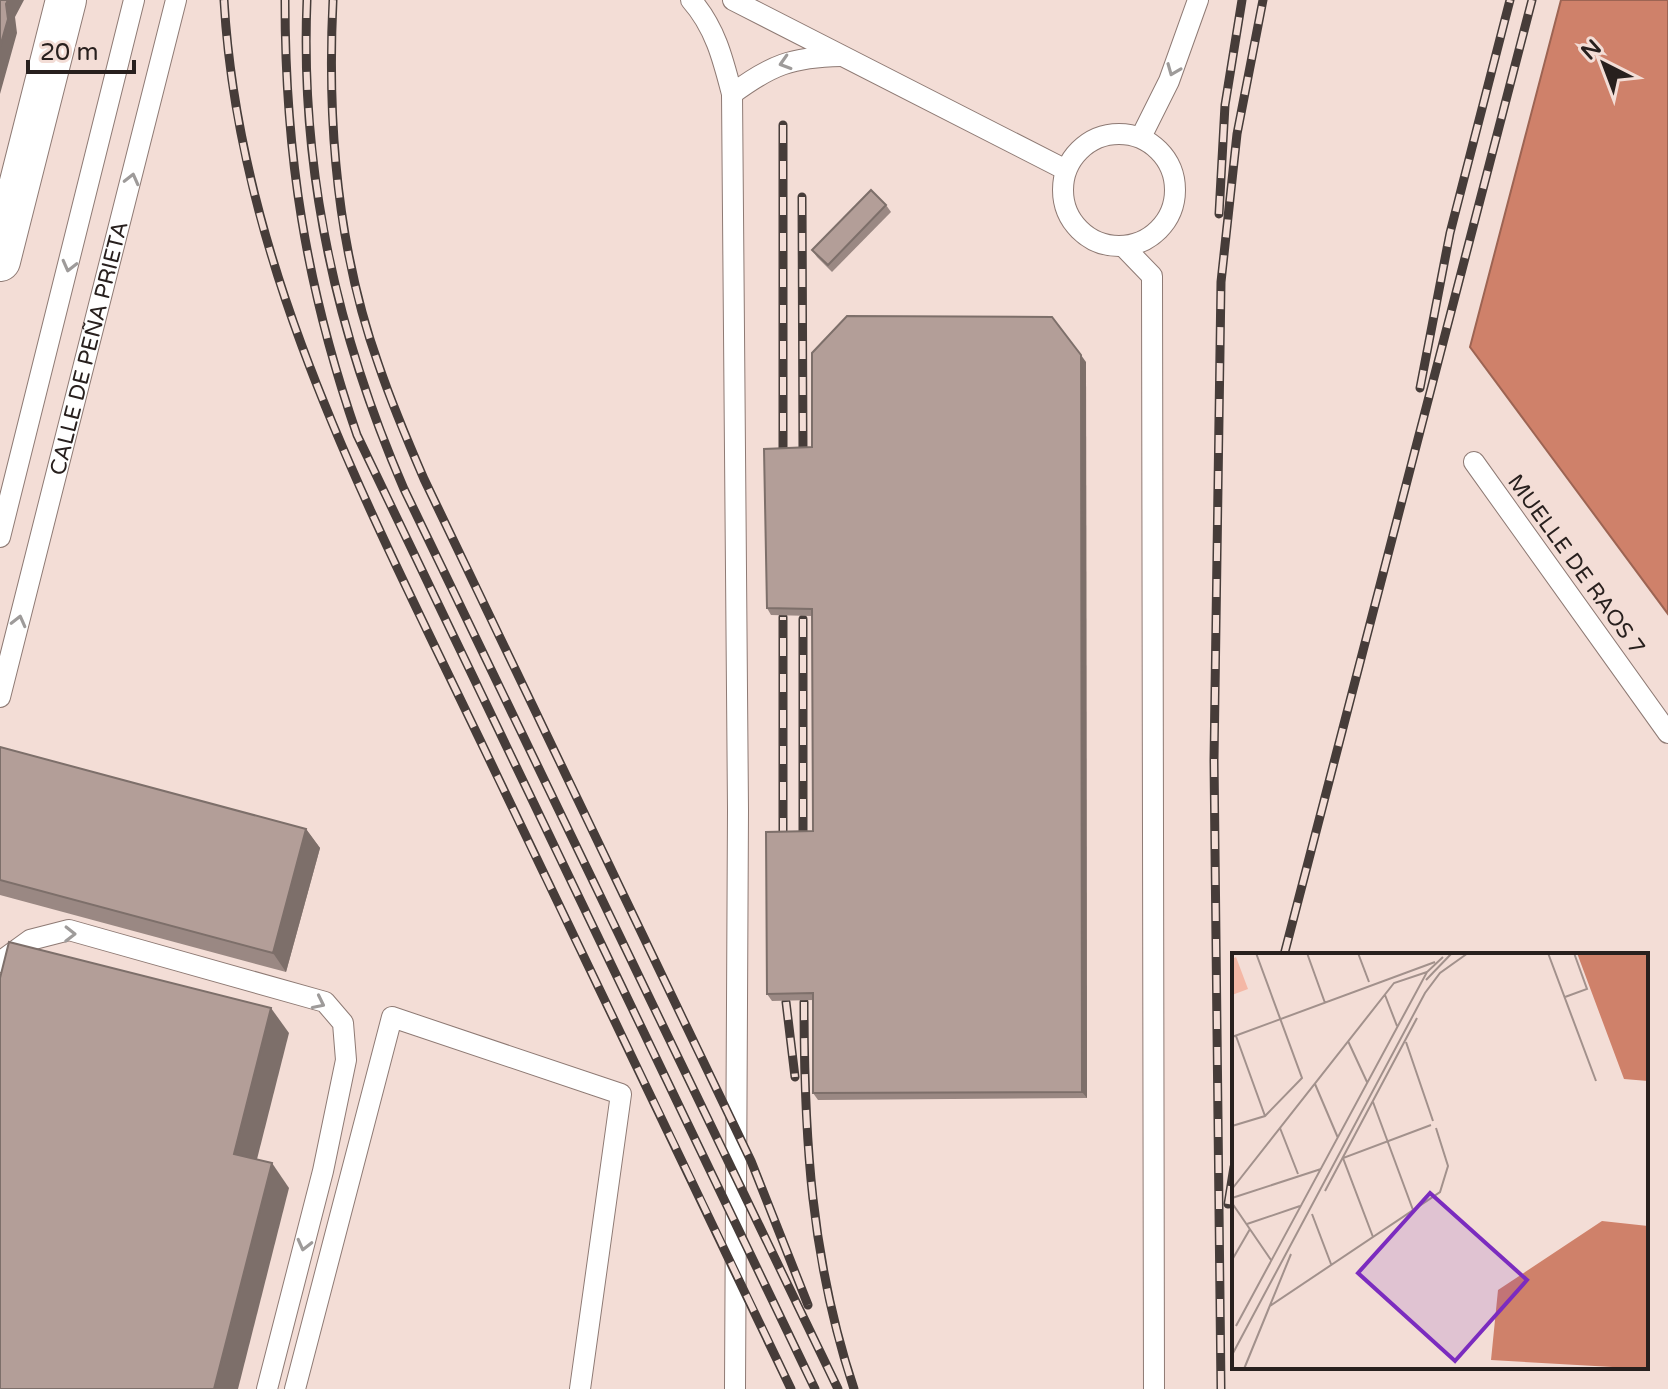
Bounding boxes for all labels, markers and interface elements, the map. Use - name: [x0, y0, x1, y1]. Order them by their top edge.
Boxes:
- scale bar: [28, 24, 134, 74]
- north arrow: [1564, 24, 1644, 104]
- text: N: [1576, 34, 1607, 65]
- text: 20 m: [40, 38, 98, 67]
- one-way arrow: [778, 54, 792, 70]
- one-way arrow: [1166, 62, 1183, 76]
- one-way arrow: [123, 173, 140, 187]
- street label: CALLE DE PEÑA PRIETA: [45, 218, 134, 478]
- one-way arrow: [61, 259, 78, 273]
- street label: MUELLE DE RAOS 7: [1502, 470, 1650, 660]
- one-way arrow: [10, 615, 27, 629]
- one-way arrow: [64, 925, 76, 943]
- inset map: [1232, 953, 1648, 1369]
- one-way arrow: [310, 993, 325, 1009]
- one-way arrow: [296, 1238, 313, 1252]

